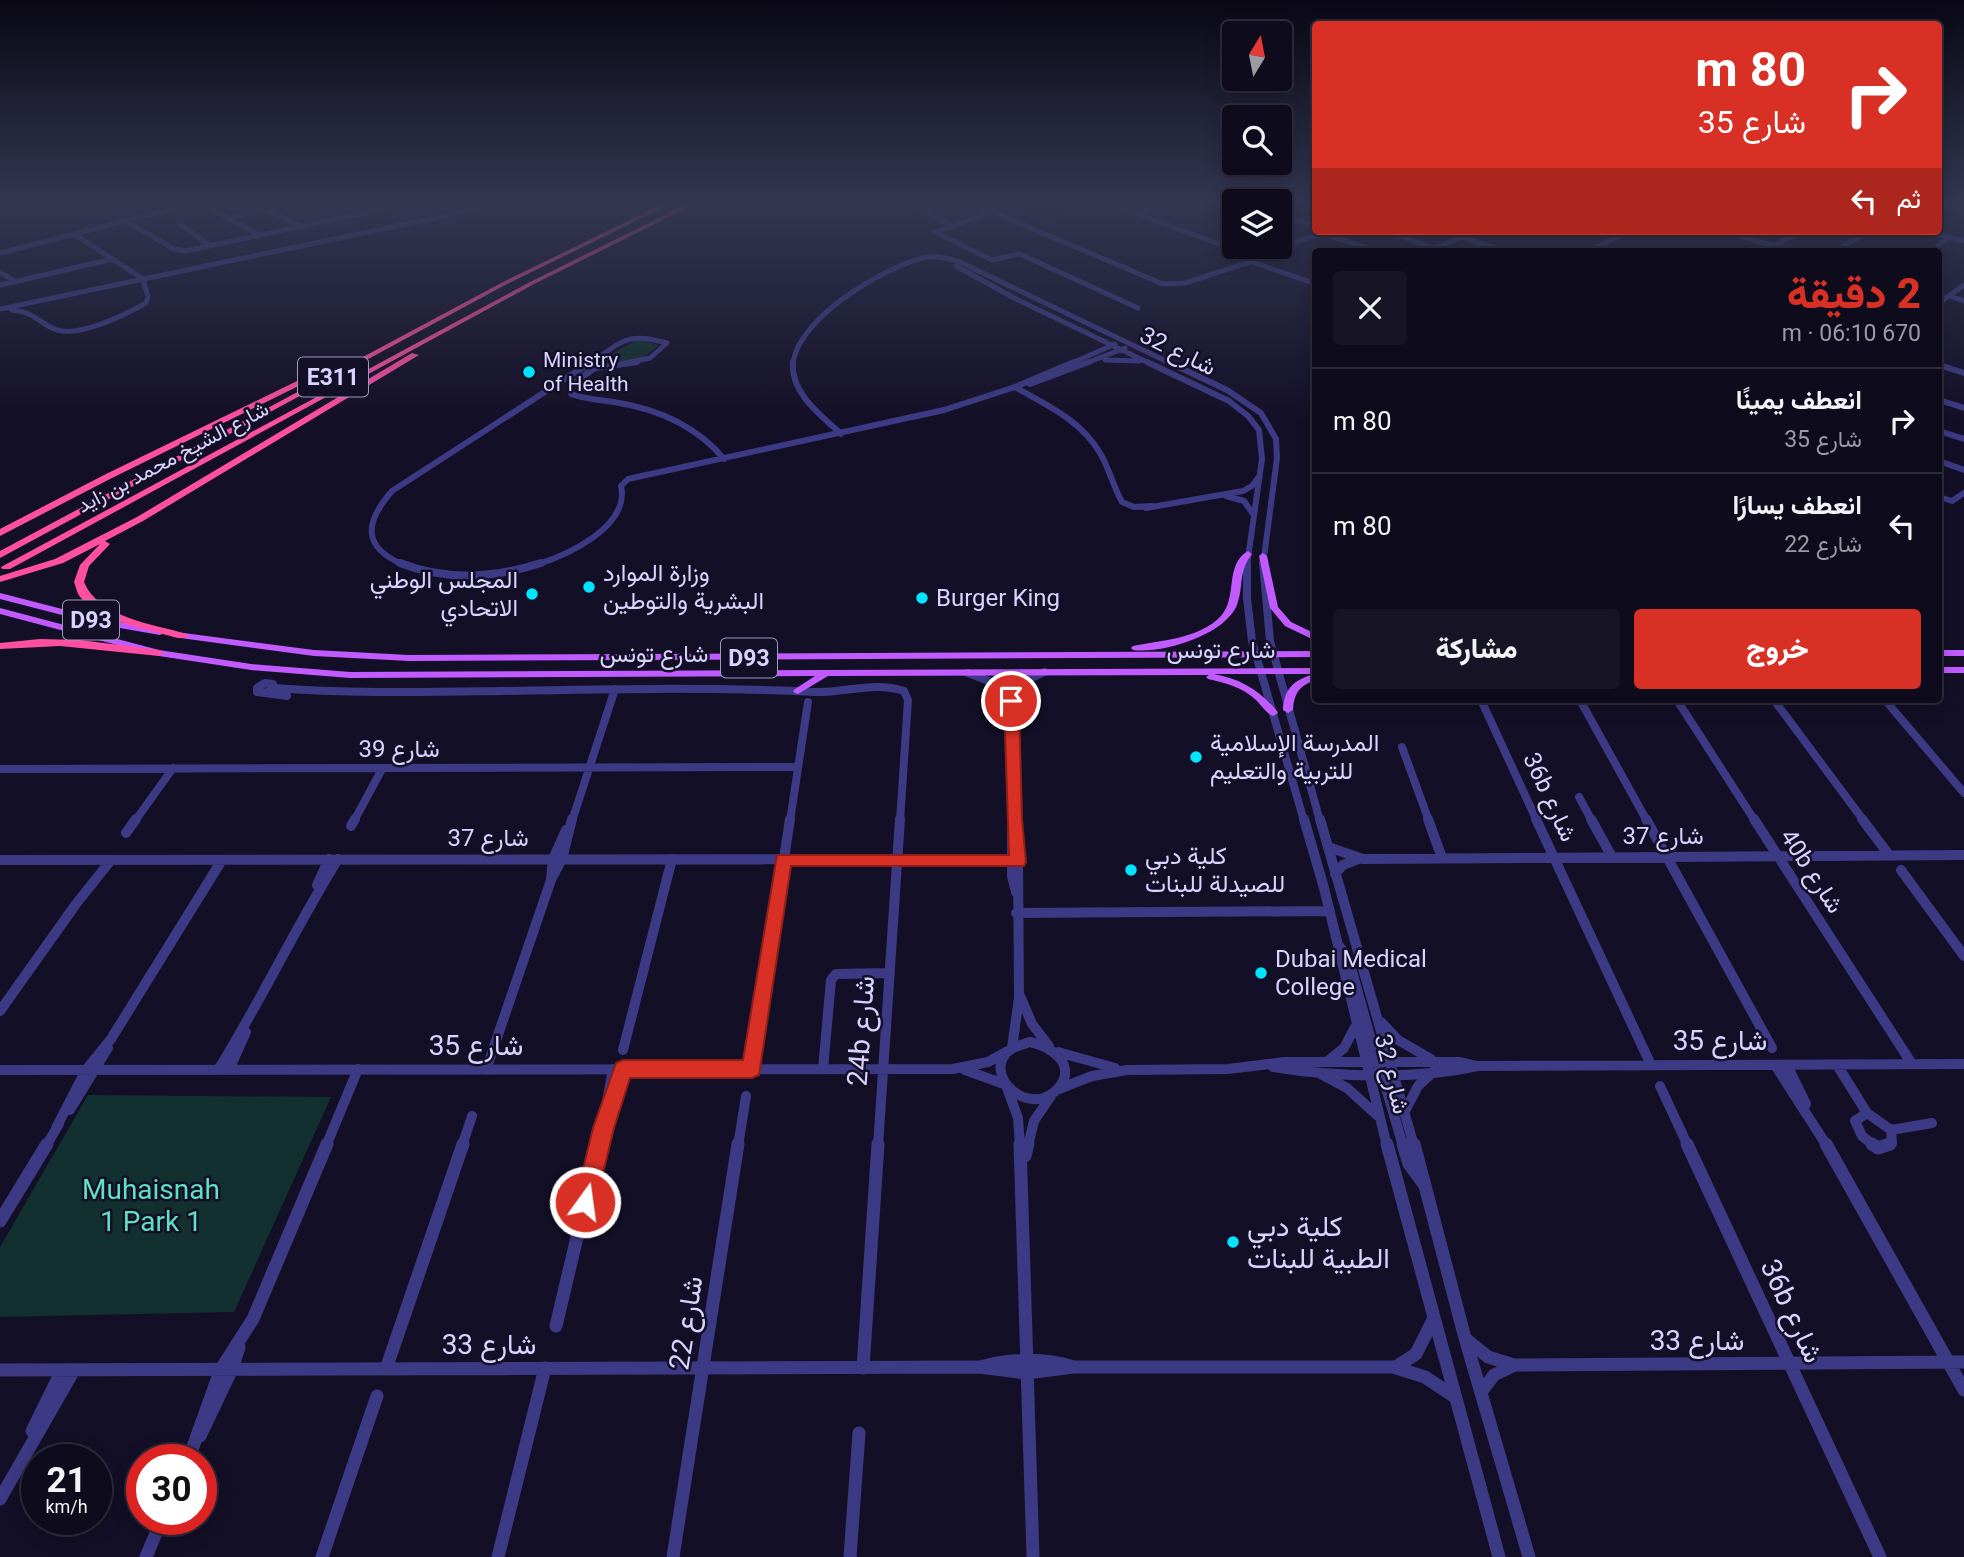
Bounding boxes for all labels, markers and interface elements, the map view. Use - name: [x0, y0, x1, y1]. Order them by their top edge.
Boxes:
- north arrow: [1222, 21, 1292, 91]
- map controls: [1222, 21, 1292, 259]
- text: 80 m: [1695, 41, 1806, 98]
- icon: right: [1830, 49, 1921, 140]
- text: شارع 35: [1698, 103, 1806, 141]
- button: search: [1222, 105, 1292, 175]
- icon: left: [1845, 182, 1883, 220]
- text: ثم: [1897, 184, 1921, 214]
- button: layers: [1222, 189, 1292, 259]
- text: 2 دقيقة: [1787, 269, 1921, 318]
- button: close: [1333, 271, 1407, 345]
- text: 670 m · 06:10: [1782, 320, 1921, 347]
- street label: شارع 32: [1134, 321, 1221, 383]
- place label: Ministry of Health: [543, 348, 629, 396]
- road number: E311: [298, 358, 368, 396]
- marker: Ministry of Health: [521, 364, 537, 380]
- text: انعطف يمينًا: [1736, 385, 1862, 415]
- street label: شارع الشيخ محمد بن زايد: [73, 396, 274, 519]
- icon: right: [1883, 402, 1921, 440]
- text: 80 m: [1333, 406, 1392, 436]
- text: شارع 35: [1784, 426, 1862, 453]
- text: انعطف يسارًا: [1732, 490, 1862, 520]
- icon: left: [1883, 507, 1921, 545]
- text: 80 m: [1333, 511, 1392, 541]
- text: شارع 22: [1784, 531, 1862, 558]
- place label: وزارة الموارد البشرية والتوطين: [603, 559, 764, 616]
- place label: المجلس الوطني الاتحادي: [370, 566, 518, 627]
- marker: وزارة الموارد البشرية والتوطين: [581, 579, 597, 595]
- place label: Burger King: [936, 584, 1060, 612]
- marker: المجلس الوطني الاتحادي: [524, 586, 540, 602]
- marker: Burger King: [914, 590, 930, 606]
- road number: D93: [63, 600, 119, 640]
- button: مشاركة: [1333, 609, 1620, 689]
- button: خروج: [1634, 609, 1921, 689]
- street label: شارع تونس: [1167, 636, 1275, 666]
- road number: D93: [721, 638, 777, 678]
- street label: شارع تونس: [600, 640, 708, 670]
- pin: [981, 671, 1041, 731]
- icon: arrive: [992, 682, 1030, 720]
- place label: المدرسة الإسلامية للتربية والتعليم: [1210, 729, 1379, 787]
- street label: شارع 39: [358, 735, 440, 765]
- street label: 36b شارع: [1515, 748, 1583, 847]
- marker: المدرسة الإسلامية للتربية والتعليم: [1188, 749, 1204, 765]
- street label: شارع 37: [1622, 822, 1704, 852]
- street label: شارع 37: [447, 824, 529, 854]
- street label: 40b شارع: [1773, 824, 1850, 919]
- place label: كلية دبي للصيدلة للبنات: [1145, 842, 1285, 898]
- marker: كلية دبي للصيدلة للبنات: [1123, 862, 1139, 878]
- place label: Dubai Medical College: [1275, 945, 1427, 1001]
- marker: Dubai Medical College: [1253, 965, 1269, 981]
- street label: 24b شارع: [841, 975, 883, 1087]
- street label: شارع 35: [1673, 1024, 1767, 1059]
- street label: شارع 35: [429, 1029, 523, 1064]
- street label: شارع 32: [1367, 1031, 1415, 1117]
- position arrow: [548, 1165, 622, 1239]
- park label: Muhaisnah 1 Park 1: [82, 1173, 220, 1238]
- place label: كلية دبي الطبية للبنات: [1247, 1210, 1390, 1275]
- marker: كلية دبي الطبية للبنات: [1225, 1234, 1241, 1250]
- street label: 36b شارع: [1752, 1254, 1830, 1369]
- street label: شارع 22: [662, 1274, 712, 1373]
- street label: شارع 33: [1650, 1324, 1744, 1359]
- street label: شارع 33: [442, 1328, 536, 1363]
- speed limit sign: 30: [126, 1444, 217, 1535]
- text: 21: [46, 1460, 87, 1501]
- text: km/h: [45, 1496, 88, 1517]

